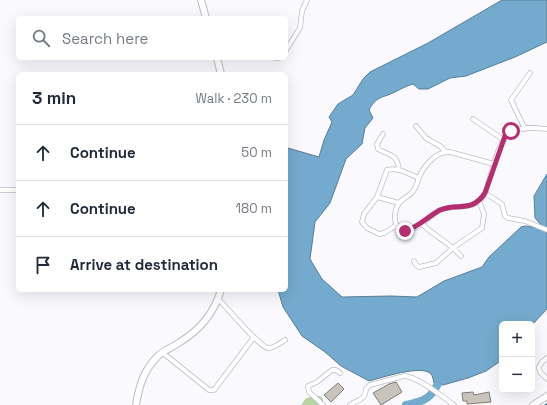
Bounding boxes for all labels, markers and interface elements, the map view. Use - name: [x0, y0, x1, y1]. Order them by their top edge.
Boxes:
- search box: [16, 16, 288, 60]
- icon: search: [30, 27, 52, 49]
- text: Search here: [62, 29, 148, 48]
- text: 3 min: [32, 87, 76, 109]
- text: Walk · 230 m: [195, 90, 272, 107]
- route start: [502, 122, 520, 140]
- icon: ahead: [32, 142, 54, 164]
- text: Continue: [70, 143, 136, 162]
- text: 50 m: [241, 144, 272, 161]
- icon: ahead: [32, 198, 54, 220]
- text: Continue: [70, 199, 136, 218]
- text: 180 m: [236, 200, 272, 217]
- route end: [396, 222, 414, 240]
- icon: arrive: [32, 254, 54, 276]
- text: Arrive at destination: [70, 255, 218, 274]
- map controls: [499, 321, 535, 393]
- button: +: [499, 321, 535, 357]
- button: −: [499, 357, 535, 393]

